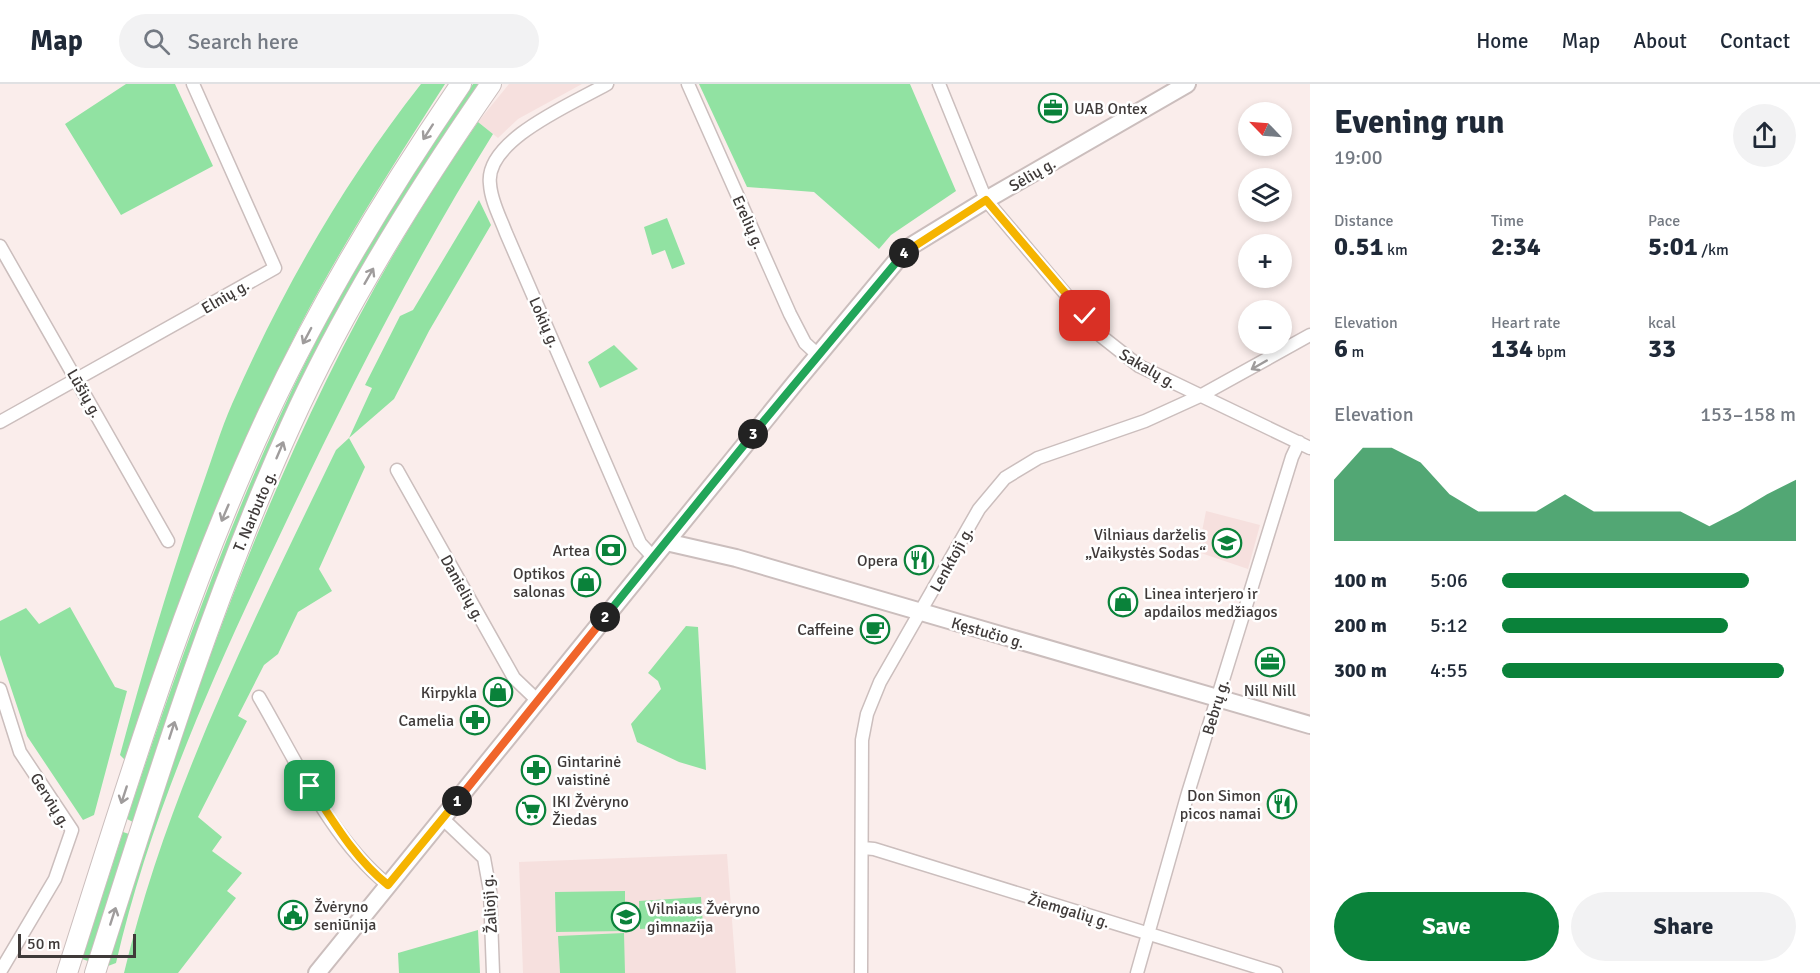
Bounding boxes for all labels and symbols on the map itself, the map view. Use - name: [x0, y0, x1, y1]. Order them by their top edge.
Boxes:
- office icon: UAB Ontex: [1037, 92, 1069, 124]
- place label: UAB Ontex: [1074, 99, 1148, 119]
- north arrow: [1238, 102, 1292, 156]
- one-way arrow: [422, 124, 435, 141]
- street label: Sėlių g.: [1006, 154, 1059, 196]
- street label: Erelių g.: [727, 193, 769, 252]
- pin: 4: [889, 238, 919, 268]
- one-way arrow: [364, 268, 375, 286]
- street label: Elnių g.: [198, 275, 253, 318]
- pin: [1059, 290, 1110, 341]
- street label: Lokių g.: [524, 294, 564, 351]
- one-way arrow: [301, 327, 313, 344]
- street label: Sakalų g.: [1115, 345, 1180, 393]
- one-way arrow: [1251, 359, 1268, 371]
- street label: Lūšių g.: [62, 366, 106, 421]
- pin: 3: [738, 419, 768, 449]
- one-way arrow: [275, 441, 286, 460]
- street label: T. Narbuto g.: [229, 468, 281, 555]
- one-way arrow: [219, 503, 230, 521]
- street label: Lenktoji g.: [926, 523, 978, 596]
- place label: Vilniaus darželis „Vaikystės Sodas“: [1085, 525, 1206, 563]
- school or university icon: Vilniaus darželis „Vaikystės Sodas“: [1211, 527, 1243, 559]
- bank icon: Artea: [595, 534, 627, 566]
- place label: Artea: [552, 541, 590, 561]
- restaurant icon: Opera: [903, 544, 935, 576]
- place label: Opera: [857, 551, 898, 571]
- street label: Danielių g.: [436, 552, 489, 625]
- place label: Optikos salonas: [513, 564, 565, 602]
- shop icon: Optikos salonas: [570, 566, 602, 598]
- place label: Linea interjero ir apdailos medžiagos: [1144, 584, 1277, 622]
- shop icon: Linea interjero ir apdailos medžiagos: [1107, 586, 1139, 618]
- pin: 2: [590, 602, 620, 632]
- cafe icon: Caffeine: [859, 613, 891, 645]
- street label: Kęstučio g.: [949, 613, 1027, 653]
- place label: Caffeine: [797, 620, 854, 640]
- office icon: Nill Nill: [1254, 646, 1286, 678]
- shop icon: Kirpykla: [482, 676, 514, 708]
- street label: Bebrų g.: [1198, 677, 1234, 737]
- place label: Nill Nill: [1244, 681, 1296, 701]
- place label: Kirpykla: [421, 683, 477, 703]
- pharmacy icon: Camelia: [459, 704, 491, 736]
- place label: Camelia: [399, 711, 454, 731]
- one-way arrow: [167, 721, 178, 740]
- place label: Gintarinė vaistinė: [557, 752, 621, 790]
- pharmacy icon: Gintarinė vaistinė: [520, 754, 552, 786]
- pin: [284, 760, 335, 811]
- street label: Gervių g.: [26, 769, 75, 832]
- one-way arrow: [118, 785, 129, 804]
- pin: 1: [442, 786, 472, 816]
- place label: Don Simon picos namai: [1180, 786, 1261, 824]
- restaurant icon: Don Simon picos namai: [1266, 788, 1298, 820]
- place label: IKI Žvėryno Žiedas: [552, 792, 629, 830]
- supermarket icon: IKI Žvėryno Žiedas: [515, 794, 547, 826]
- street label: Žalioji g.: [478, 874, 502, 934]
- street label: Žiemgalių g.: [1025, 889, 1112, 933]
- place label: Žvėryno seniūnija: [314, 897, 376, 935]
- public building icon: Žvėryno seniūnija: [277, 899, 309, 931]
- place label: Vilniaus Žvėryno gimnazija: [647, 899, 760, 937]
- school or university icon: Vilniaus Žvėryno gimnazija: [610, 901, 642, 933]
- one-way arrow: [108, 906, 119, 925]
- scale bar: [18, 931, 136, 958]

